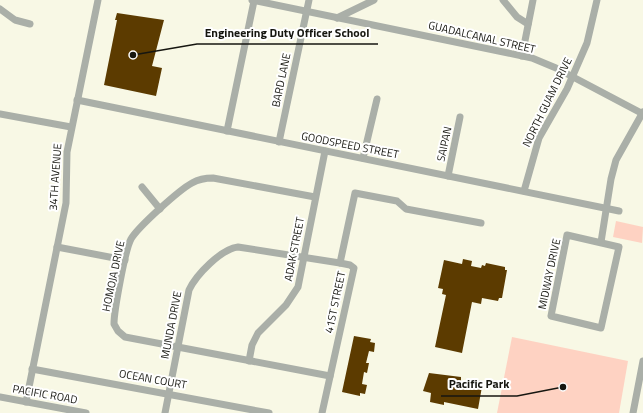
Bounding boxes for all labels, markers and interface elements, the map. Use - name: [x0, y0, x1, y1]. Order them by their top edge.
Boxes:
- street label: GUADALCANAL STREET: [427, 17, 537, 57]
- callout: Engineering Duty Officer School: [197, 20, 378, 44]
- text: Engineering Duty Officer School: [205, 23, 369, 42]
- street label: BARD LANE: [267, 52, 295, 108]
- street label: NORTH GUAM DRIVE: [518, 54, 576, 150]
- street label: SAIPAN: [433, 125, 455, 163]
- street label: GOODSPEED STREET: [300, 128, 400, 162]
- street label: 34TH AVENUE: [45, 143, 65, 211]
- street label: ADAK STREET: [280, 215, 308, 283]
- street label: MIDWAY DRIVE: [534, 237, 564, 311]
- street label: HOMOJA DRIVE: [98, 239, 128, 313]
- street label: 41ST STREET: [321, 269, 349, 334]
- street label: MUNDA DRIVE: [157, 290, 185, 360]
- street label: OCEAN COURT: [118, 365, 188, 393]
- callout: Pacific Park: [441, 372, 517, 396]
- text: Pacific Park: [449, 374, 510, 393]
- street label: PACIFIC ROAD: [11, 380, 79, 408]

